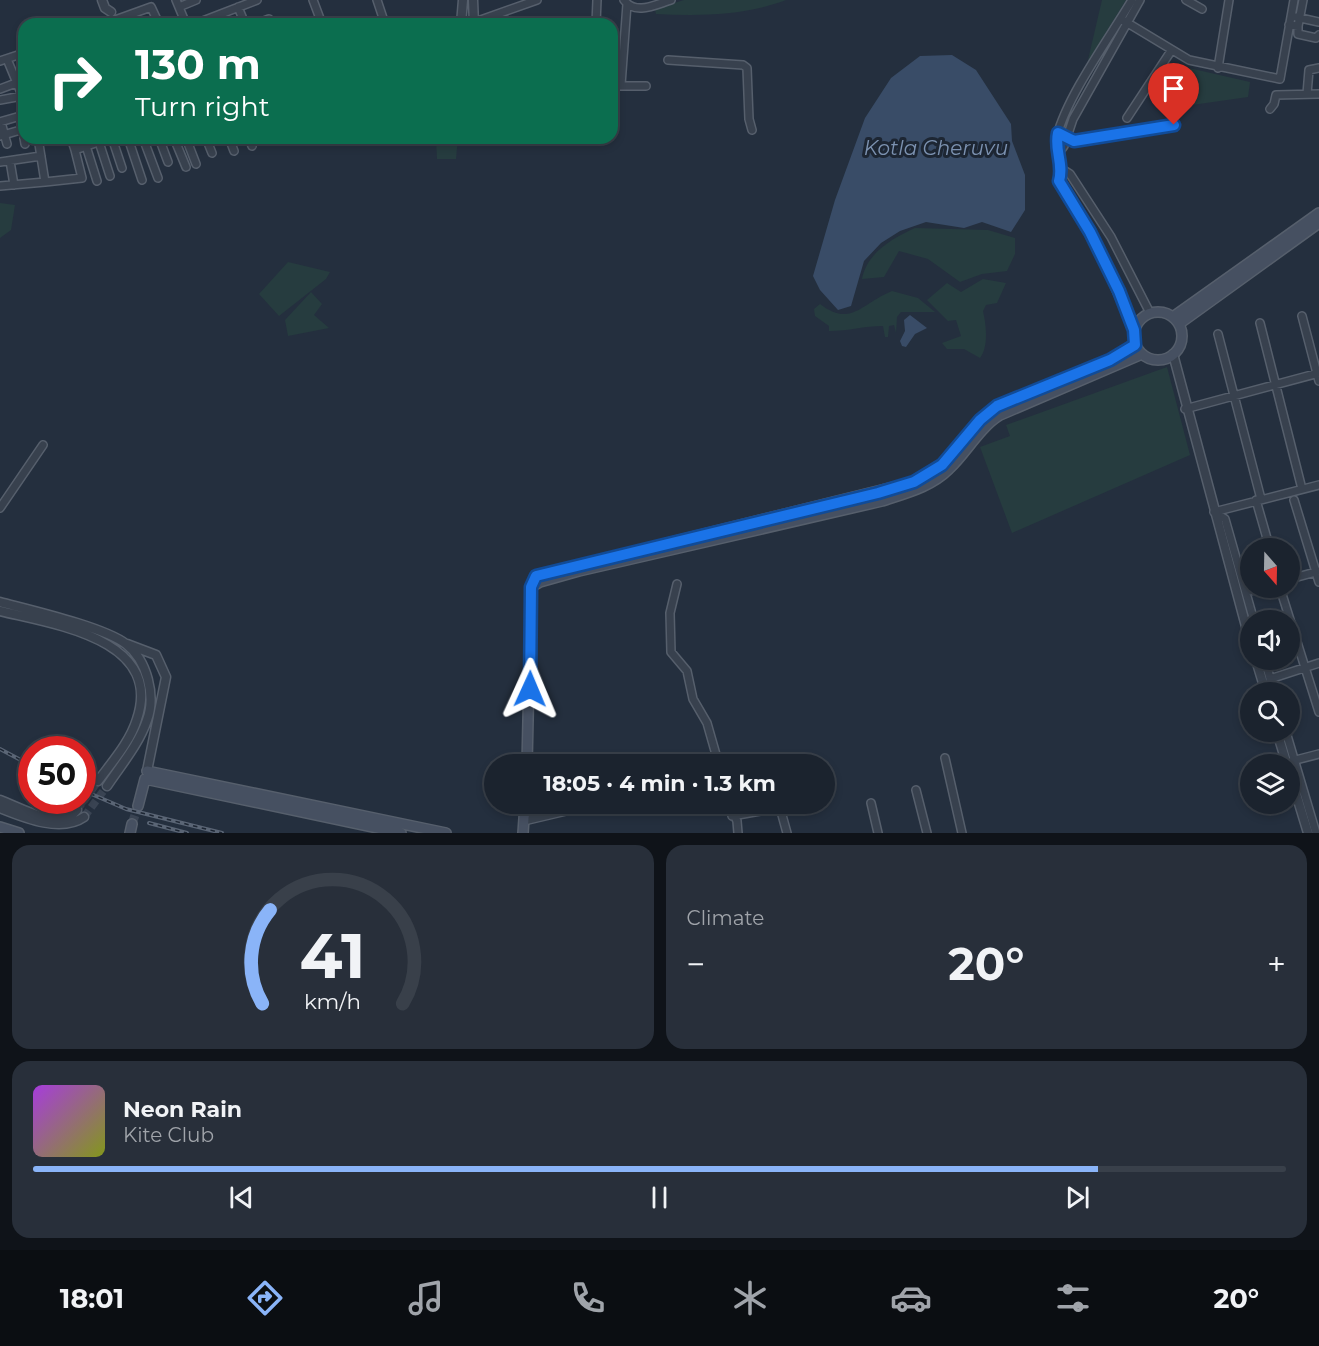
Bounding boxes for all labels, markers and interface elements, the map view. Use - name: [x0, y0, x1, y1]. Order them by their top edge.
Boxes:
- text: 130 m: [135, 38, 261, 90]
- icon: right: [36, 42, 114, 120]
- pin: [1148, 63, 1199, 125]
- icon: arrive: [1157, 72, 1190, 105]
- text: Turn right: [135, 90, 270, 123]
- water label: Kotla Cheruvu: [864, 136, 1008, 160]
- north arrow: [1240, 538, 1300, 598]
- map controls: [1240, 538, 1300, 814]
- button: sound: [1240, 610, 1300, 670]
- position arrow: [498, 657, 562, 721]
- button: search: [1240, 682, 1300, 742]
- speed limit sign: 50: [18, 736, 96, 814]
- button: layers: [1240, 754, 1300, 814]
- text: 18:05 · 4 min · 1.3 km: [543, 770, 776, 797]
- text: Climate: [687, 906, 764, 930]
- text: 41: [300, 918, 366, 994]
- text: 20°: [948, 936, 1024, 991]
- text: −: [687, 944, 705, 984]
- text: +: [1267, 944, 1286, 984]
- text: km/h: [304, 988, 361, 1014]
- text: Neon Rain: [123, 1096, 242, 1123]
- text: Kite Club: [123, 1123, 214, 1147]
- icon: previous: [225, 1181, 258, 1214]
- icon: pause: [643, 1181, 676, 1214]
- icon: next: [1061, 1181, 1094, 1214]
- icon: directions: [244, 1277, 286, 1319]
- icon: music: [405, 1277, 447, 1319]
- icon: phone: [567, 1277, 609, 1319]
- icon: climate: [729, 1277, 771, 1319]
- icon: car: [890, 1277, 932, 1319]
- icon: filters: [1052, 1277, 1094, 1319]
- text: 18:01: [60, 1282, 124, 1315]
- text: 20°: [1214, 1282, 1259, 1315]

